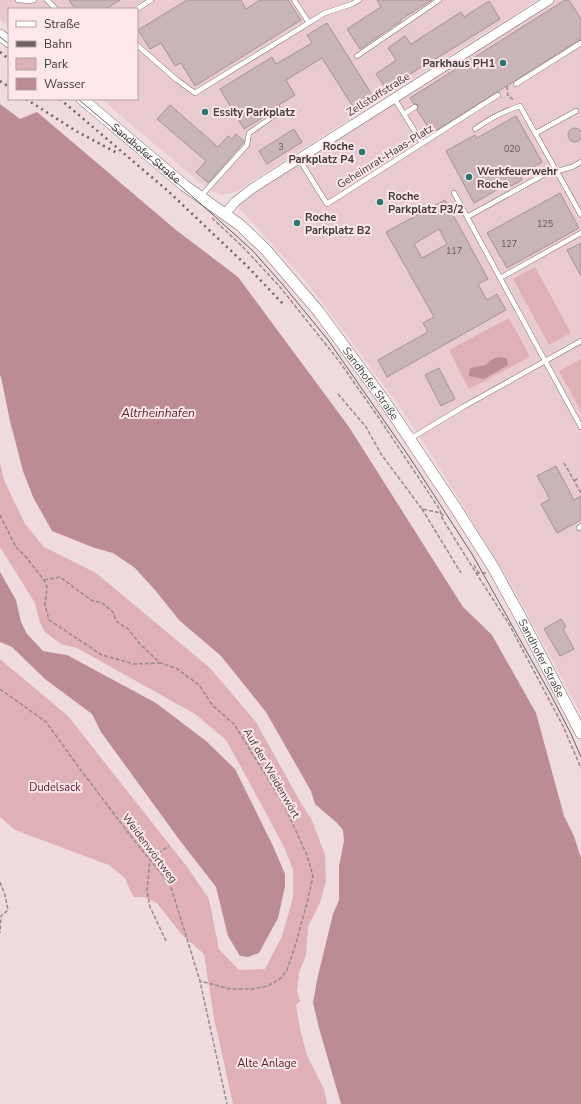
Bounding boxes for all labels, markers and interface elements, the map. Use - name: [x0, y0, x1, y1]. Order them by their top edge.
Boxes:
- legend: [8, 8, 138, 100]
- text: Straße: [44, 16, 80, 32]
- text: Bahn: [44, 36, 72, 52]
- text: Park: [44, 56, 69, 72]
- place label: Parkhaus PH1: [422, 56, 495, 71]
- marker: Parkhaus PH1: [498, 58, 508, 68]
- street label: Zellstoffstraße: [344, 69, 413, 120]
- text: Wasser: [44, 76, 86, 92]
- place label: Essity Parkplatz: [213, 105, 295, 120]
- marker: Essity Parkplatz: [200, 107, 210, 117]
- street label: Sandhofer Straße: [108, 120, 184, 187]
- street label: Geheimrat-Haas-Platz: [334, 121, 436, 192]
- place label: Roche Parkplatz P4: [289, 139, 354, 167]
- house number: 3: [278, 141, 284, 153]
- house number: 020: [504, 143, 520, 155]
- marker: Roche Parkplatz P4: [357, 147, 367, 157]
- place label: Werkfeuerwehr Roche: [477, 164, 558, 192]
- marker: Werkfeuerwehr Roche: [464, 172, 474, 182]
- place label: Roche Parkplatz P3/2: [388, 189, 464, 217]
- marker: Roche Parkplatz P3/2: [375, 197, 385, 207]
- place label: Roche Parkplatz B2: [305, 210, 371, 238]
- marker: Roche Parkplatz B2: [292, 218, 302, 228]
- house number: 125: [537, 218, 553, 230]
- house number: 127: [501, 238, 517, 250]
- house number: 117: [446, 245, 462, 257]
- street label: Sandhofer Straße: [339, 344, 402, 423]
- water label: Altrheinhafen: [120, 405, 195, 421]
- street label: Sandhofer Straße: [515, 616, 568, 700]
- street label: Auf der Weidenwört: [240, 726, 303, 821]
- park label: Dudelsack: [29, 780, 81, 795]
- street label: Weidenwörtweg: [119, 811, 181, 886]
- park label: Alte Anlage: [237, 1056, 297, 1071]

